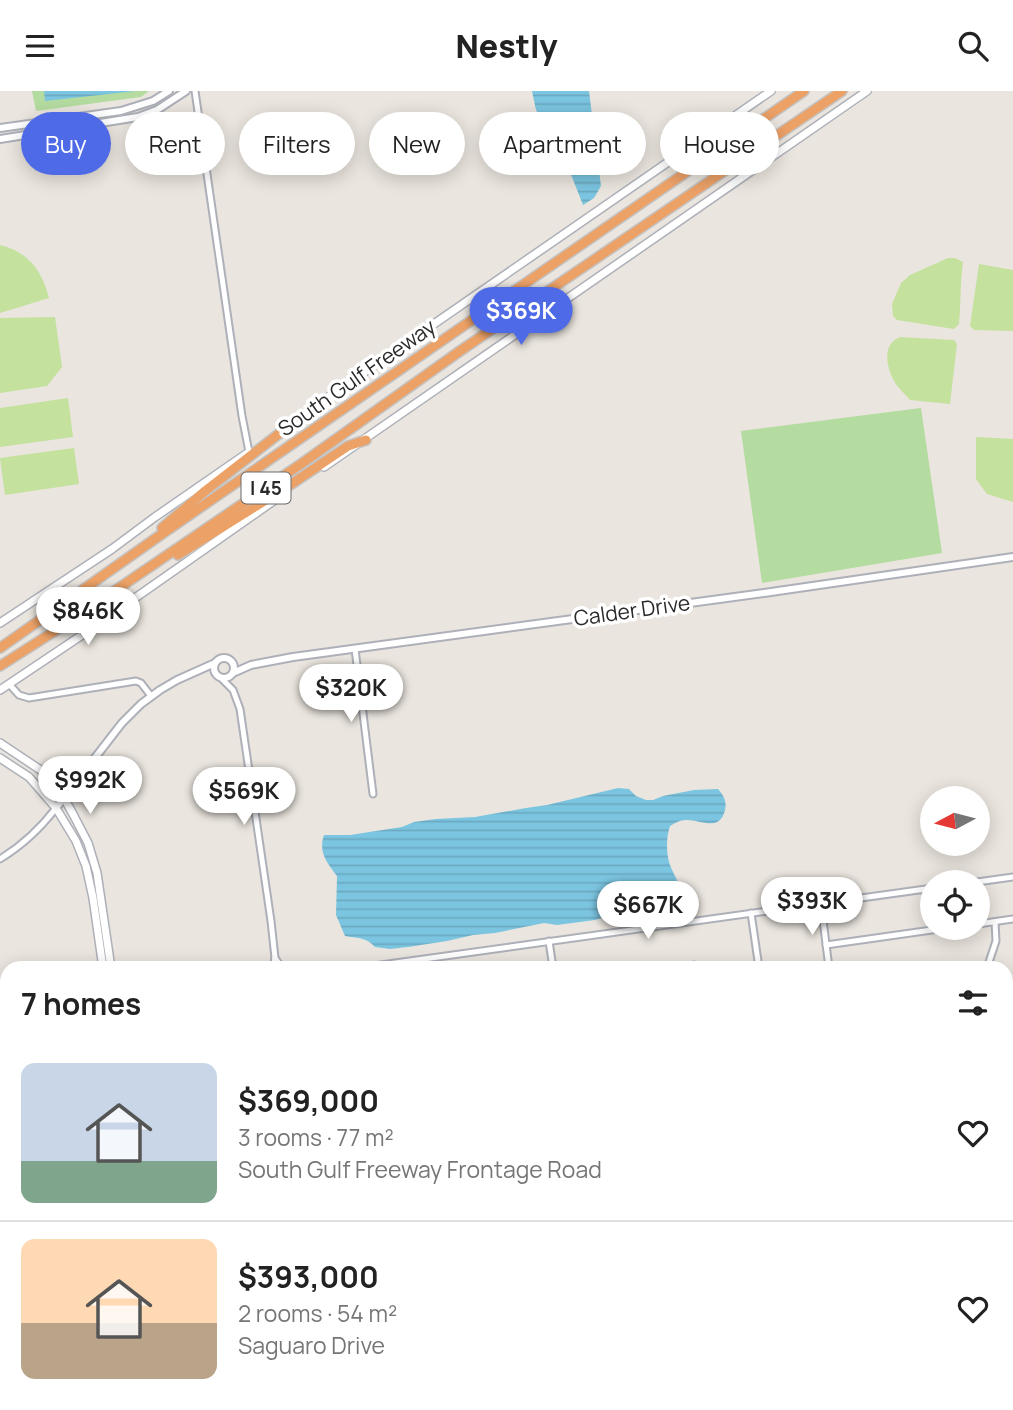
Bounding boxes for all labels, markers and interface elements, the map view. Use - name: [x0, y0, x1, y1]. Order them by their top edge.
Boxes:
- text: Nestly: [455, 24, 558, 68]
- icon: menu: [21, 27, 59, 65]
- icon: search: [954, 27, 992, 65]
- chip: Buy: [21, 112, 111, 175]
- chip: Rent: [125, 112, 225, 175]
- chip: Filters: [239, 112, 355, 175]
- chip: New: [369, 112, 465, 175]
- chip: Apartment: [479, 112, 646, 175]
- chip: House: [660, 112, 779, 175]
- pin: $369K: [472, 287, 570, 347]
- text: $369K: [486, 294, 556, 326]
- street label: South Gulf Freeway: [272, 312, 441, 442]
- road number: I 45: [242, 473, 290, 503]
- pin: $846K: [39, 587, 137, 647]
- street label: Calder Drive: [572, 588, 692, 632]
- text: $846K: [52, 594, 124, 626]
- pin: $320K: [302, 665, 400, 724]
- text: $320K: [315, 671, 387, 703]
- pin: $992K: [41, 757, 139, 816]
- text: $992K: [54, 763, 126, 795]
- pin: $569K: [195, 767, 293, 827]
- text: $569K: [209, 774, 279, 806]
- north arrow: [920, 786, 990, 856]
- map controls: [920, 786, 990, 940]
- button: locate: [920, 870, 990, 940]
- pin: $393K: [763, 877, 861, 937]
- pin: $667K: [599, 881, 697, 941]
- text: $393K: [777, 884, 847, 916]
- text: $667K: [613, 888, 683, 920]
- text: 7 homes: [21, 983, 141, 1024]
- icon: filters: [954, 984, 992, 1022]
- text: $369,000: [238, 1080, 379, 1121]
- icon: home: [77, 1091, 161, 1175]
- icon: heart: [954, 1114, 992, 1152]
- text: 3 rooms · 77 m²: [238, 1121, 394, 1153]
- text: South Gulf Freeway Frontage Road: [238, 1153, 602, 1185]
- text: $393,000: [238, 1256, 379, 1297]
- icon: home: [77, 1267, 161, 1351]
- icon: heart: [954, 1290, 992, 1328]
- text: 2 rooms · 54 m²: [238, 1297, 397, 1329]
- text: Saguaro Drive: [238, 1329, 385, 1361]

